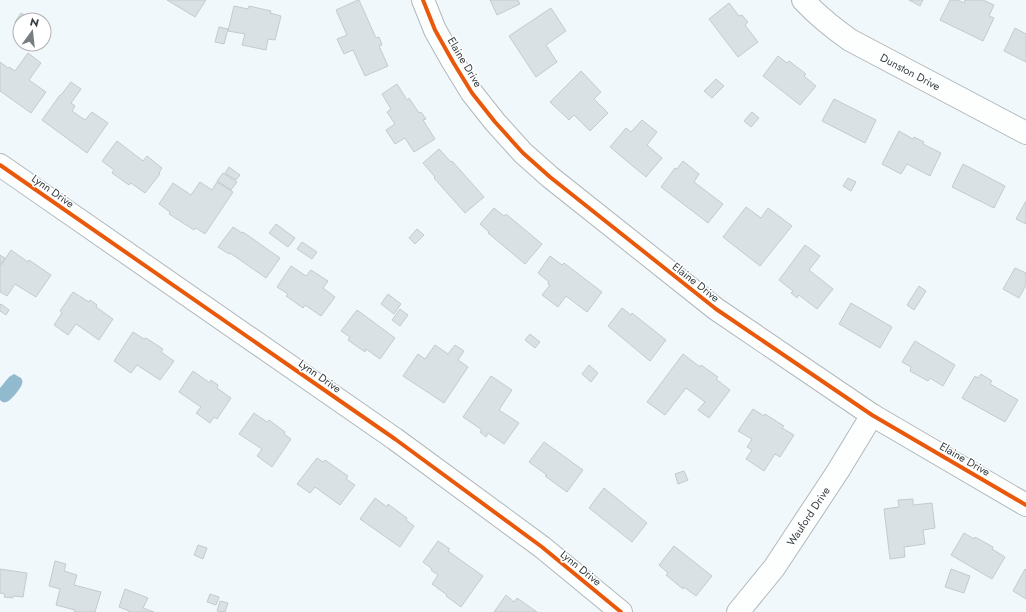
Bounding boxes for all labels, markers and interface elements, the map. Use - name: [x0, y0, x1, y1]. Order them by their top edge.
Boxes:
- north arrow: [12, 12, 52, 52]
- text: N: [28, 13, 41, 31]
- street label: Elaine Drive: [444, 34, 486, 90]
- street label: Dunston Drive: [878, 49, 943, 94]
- street label: Lynn Drive: [29, 171, 78, 212]
- street label: Elaine Drive: [669, 258, 723, 306]
- street label: Lynn Drive: [296, 356, 345, 397]
- street label: Elaine Drive: [937, 438, 993, 480]
- street label: Wauford Drive: [783, 483, 834, 549]
- street label: Lynn Drive: [557, 547, 605, 590]

